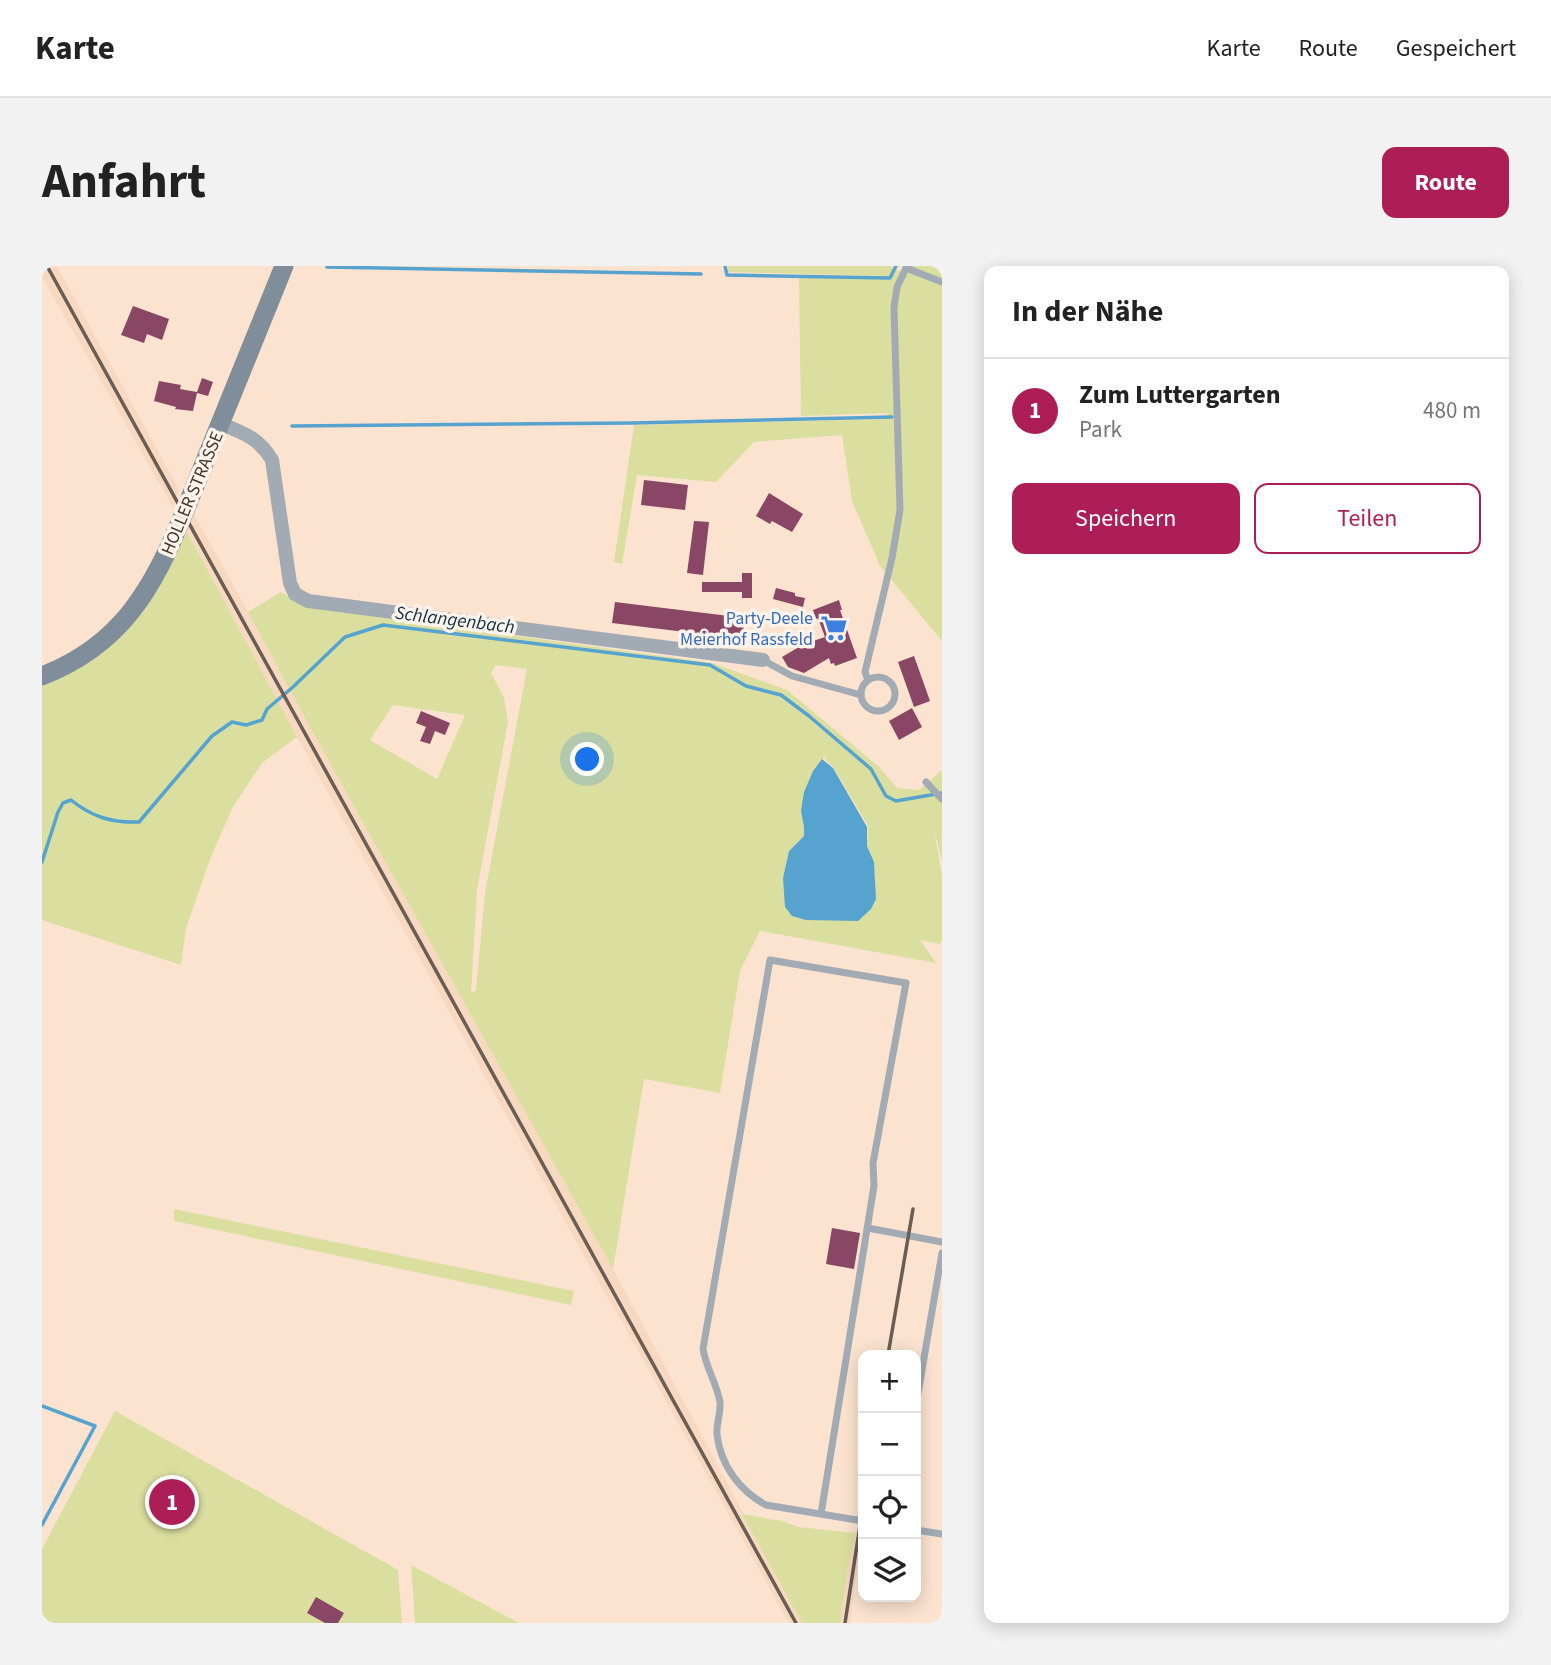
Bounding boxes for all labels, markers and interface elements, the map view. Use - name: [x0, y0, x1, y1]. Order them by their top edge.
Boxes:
- text: Karte: [35, 25, 115, 72]
- text: Karte: [1207, 31, 1261, 66]
- text: Route: [1299, 31, 1358, 66]
- text: Gespeichert: [1396, 31, 1516, 66]
- text: Anfahrt: [42, 147, 206, 217]
- button: Route: [1382, 147, 1509, 218]
- text: In der Nähe: [1012, 290, 1163, 333]
- text: Zum Luttergarten: [1079, 376, 1281, 413]
- text: 1: [1029, 394, 1041, 427]
- text: 480 m: [1423, 394, 1481, 427]
- text: Park: [1079, 413, 1122, 446]
- street label: HOLLER STRASSE: [155, 428, 230, 559]
- button: Speichern: [1012, 483, 1240, 554]
- button: Teilen: [1254, 483, 1481, 554]
- water label: Schlangenbach: [393, 600, 516, 641]
- place label: Party-Deele Meierhof Rassfeld: [680, 606, 813, 652]
- supermarket icon: Party-Deele Meierhof Rassfeld: [819, 613, 849, 643]
- your location: [570, 742, 604, 776]
- map controls: [858, 1350, 921, 1602]
- button: +: [858, 1350, 921, 1413]
- button: −: [858, 1413, 921, 1476]
- pin: 1: [149, 1476, 195, 1528]
- button: locate: [858, 1476, 921, 1539]
- button: layers: [858, 1539, 921, 1602]

